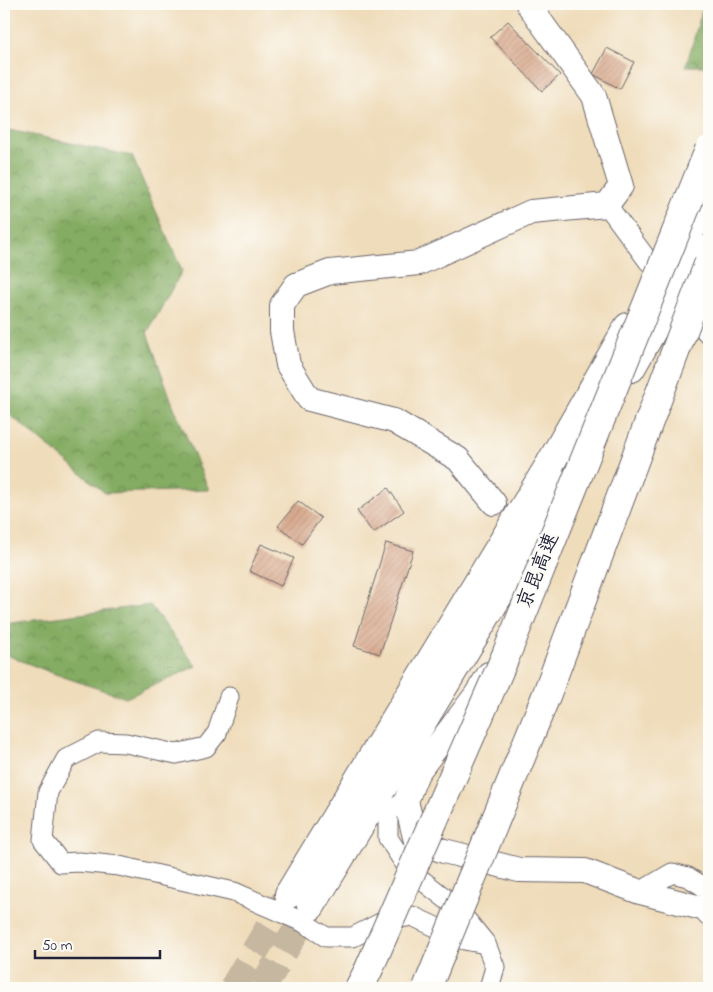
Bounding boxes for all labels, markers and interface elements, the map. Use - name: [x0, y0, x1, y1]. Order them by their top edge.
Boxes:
- street label: 京昆高速: [511, 528, 567, 614]
- scale bar: [35, 927, 160, 959]
- text: 50 m: [42, 935, 73, 957]

